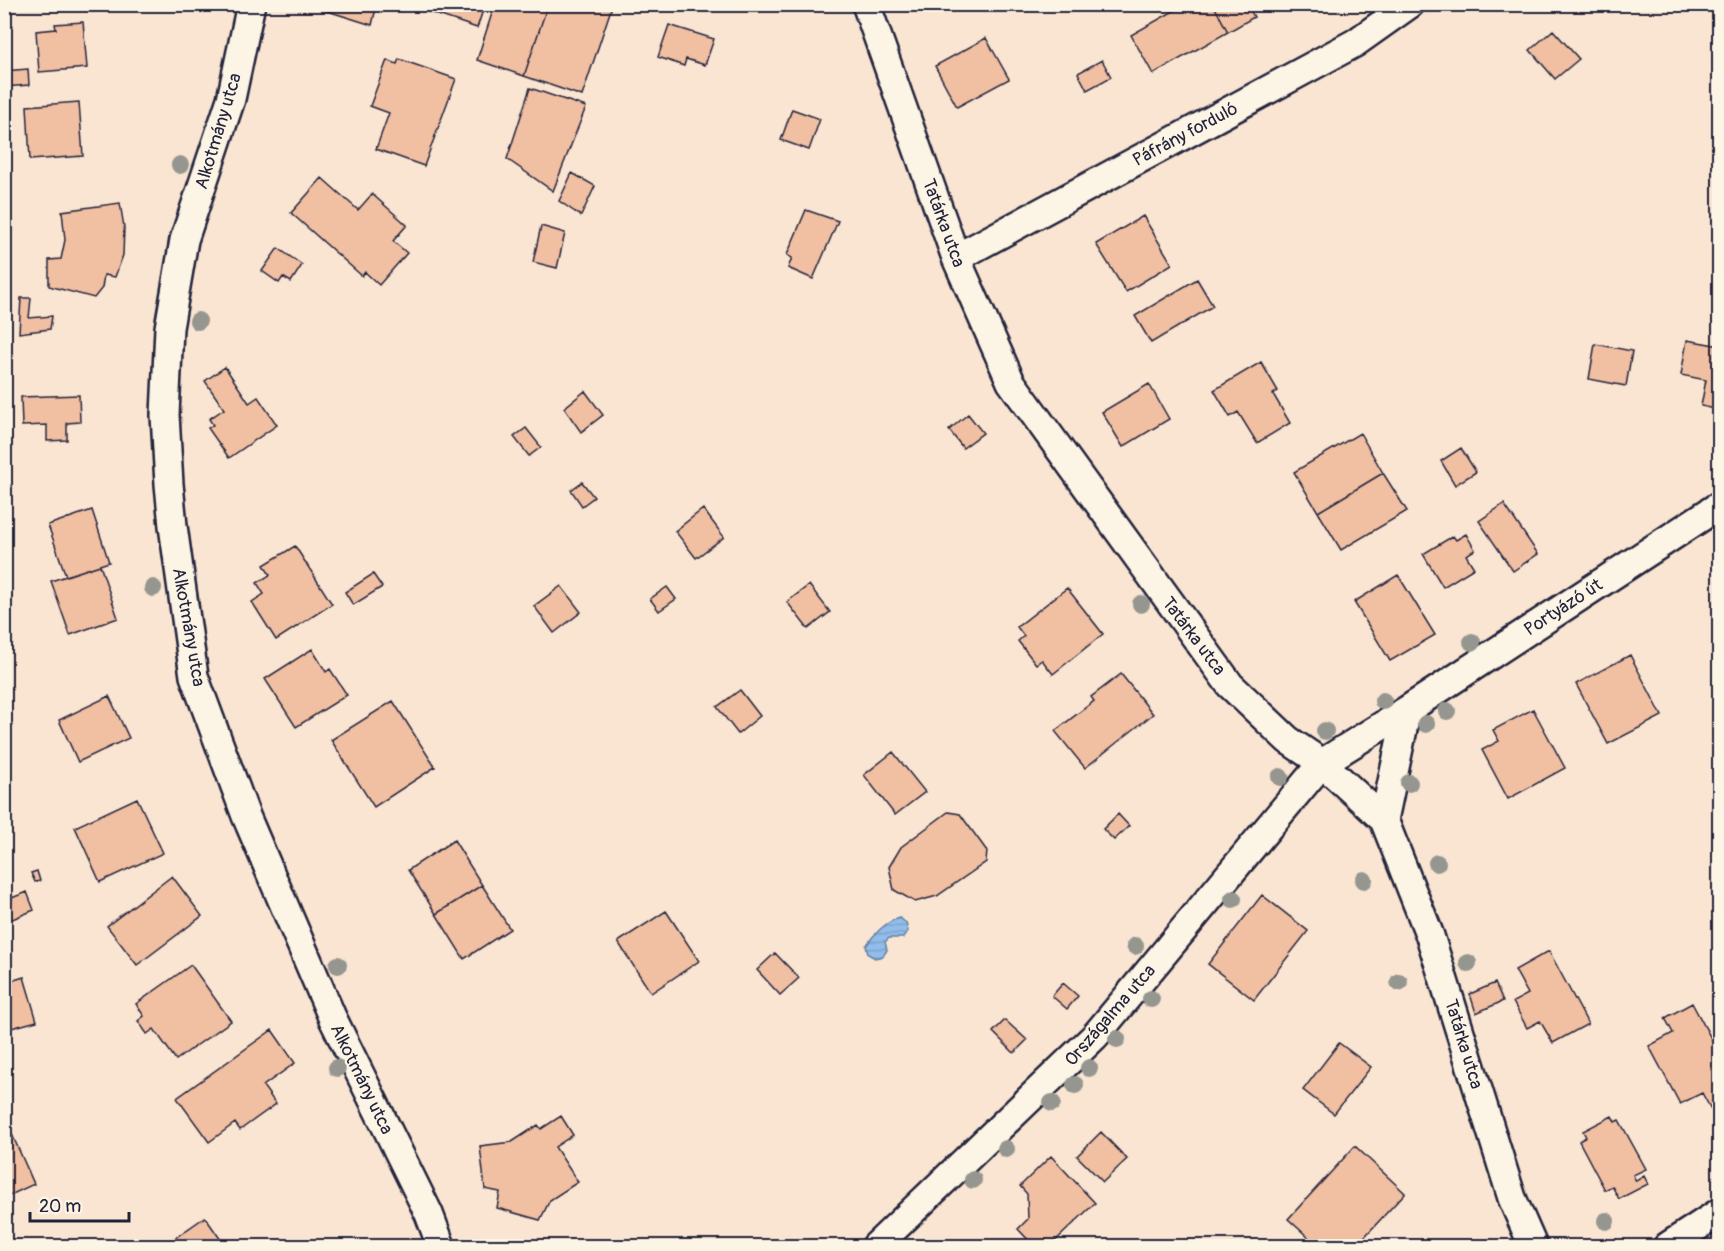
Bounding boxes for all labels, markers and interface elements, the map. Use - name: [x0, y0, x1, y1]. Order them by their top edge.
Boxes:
- street label: Alkotmány utca: [190, 70, 247, 192]
- street label: Páfrány forduló: [1129, 97, 1242, 172]
- street label: Tatárka utca: [917, 176, 970, 271]
- street label: Alkotmány utca: [167, 566, 210, 688]
- street label: Portyázó út: [1520, 573, 1608, 641]
- street label: Tatárka utca: [1157, 592, 1231, 680]
- street label: Országalma utca: [1060, 960, 1161, 1071]
- street label: Tatárka utca: [1439, 997, 1488, 1092]
- street label: Alkotmány utca: [325, 1020, 398, 1138]
- scale bar: [30, 1185, 129, 1223]
- text: 20 m: [39, 1195, 81, 1218]

